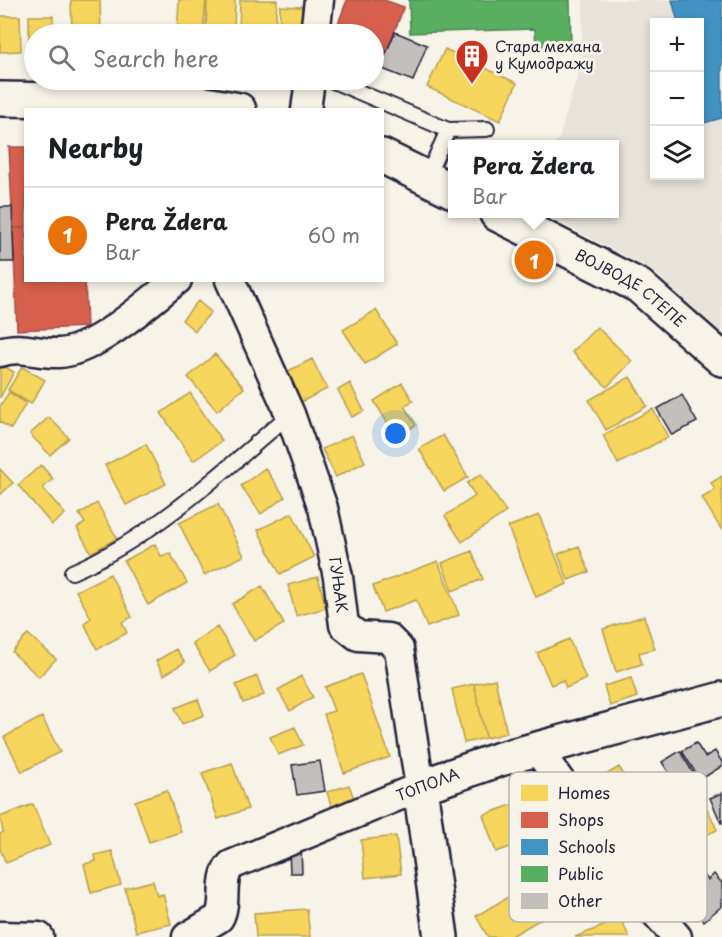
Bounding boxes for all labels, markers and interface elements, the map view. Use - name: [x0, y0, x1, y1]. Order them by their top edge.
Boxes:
- map controls: [650, 18, 704, 180]
- button: +: [650, 18, 704, 72]
- search box: [24, 24, 384, 90]
- place label: Стара механа у Кумодражу: [495, 34, 602, 74]
- building icon: Стара механа у Кумодражу: [454, 38, 490, 85]
- icon: search: [45, 41, 78, 74]
- text: Search here: [93, 41, 219, 74]
- button: −: [650, 72, 704, 126]
- button: layers: [650, 126, 704, 180]
- text: Nearby: [48, 128, 143, 167]
- popup: [448, 140, 619, 218]
- text: Pera Ždera: [472, 148, 595, 181]
- text: Bar: [472, 181, 507, 211]
- text: Pera Ždera: [105, 204, 228, 237]
- text: 1: [63, 220, 72, 250]
- text: 60 m: [308, 220, 360, 250]
- text: Bar: [105, 237, 140, 267]
- pin: 1: [514, 238, 554, 282]
- street label: ВОЈВОДЕ СТЕПЕ: [571, 242, 691, 332]
- your location: [381, 419, 410, 448]
- street label: ГУЊАК: [324, 556, 355, 614]
- street label: ТОПОЛА: [393, 761, 462, 806]
- legend: [509, 772, 707, 922]
- text: Homes: [558, 780, 610, 804]
- text: Shops: [558, 807, 604, 831]
- text: Schools: [558, 834, 616, 858]
- text: Public: [558, 861, 603, 885]
- text: Other: [558, 888, 602, 912]

